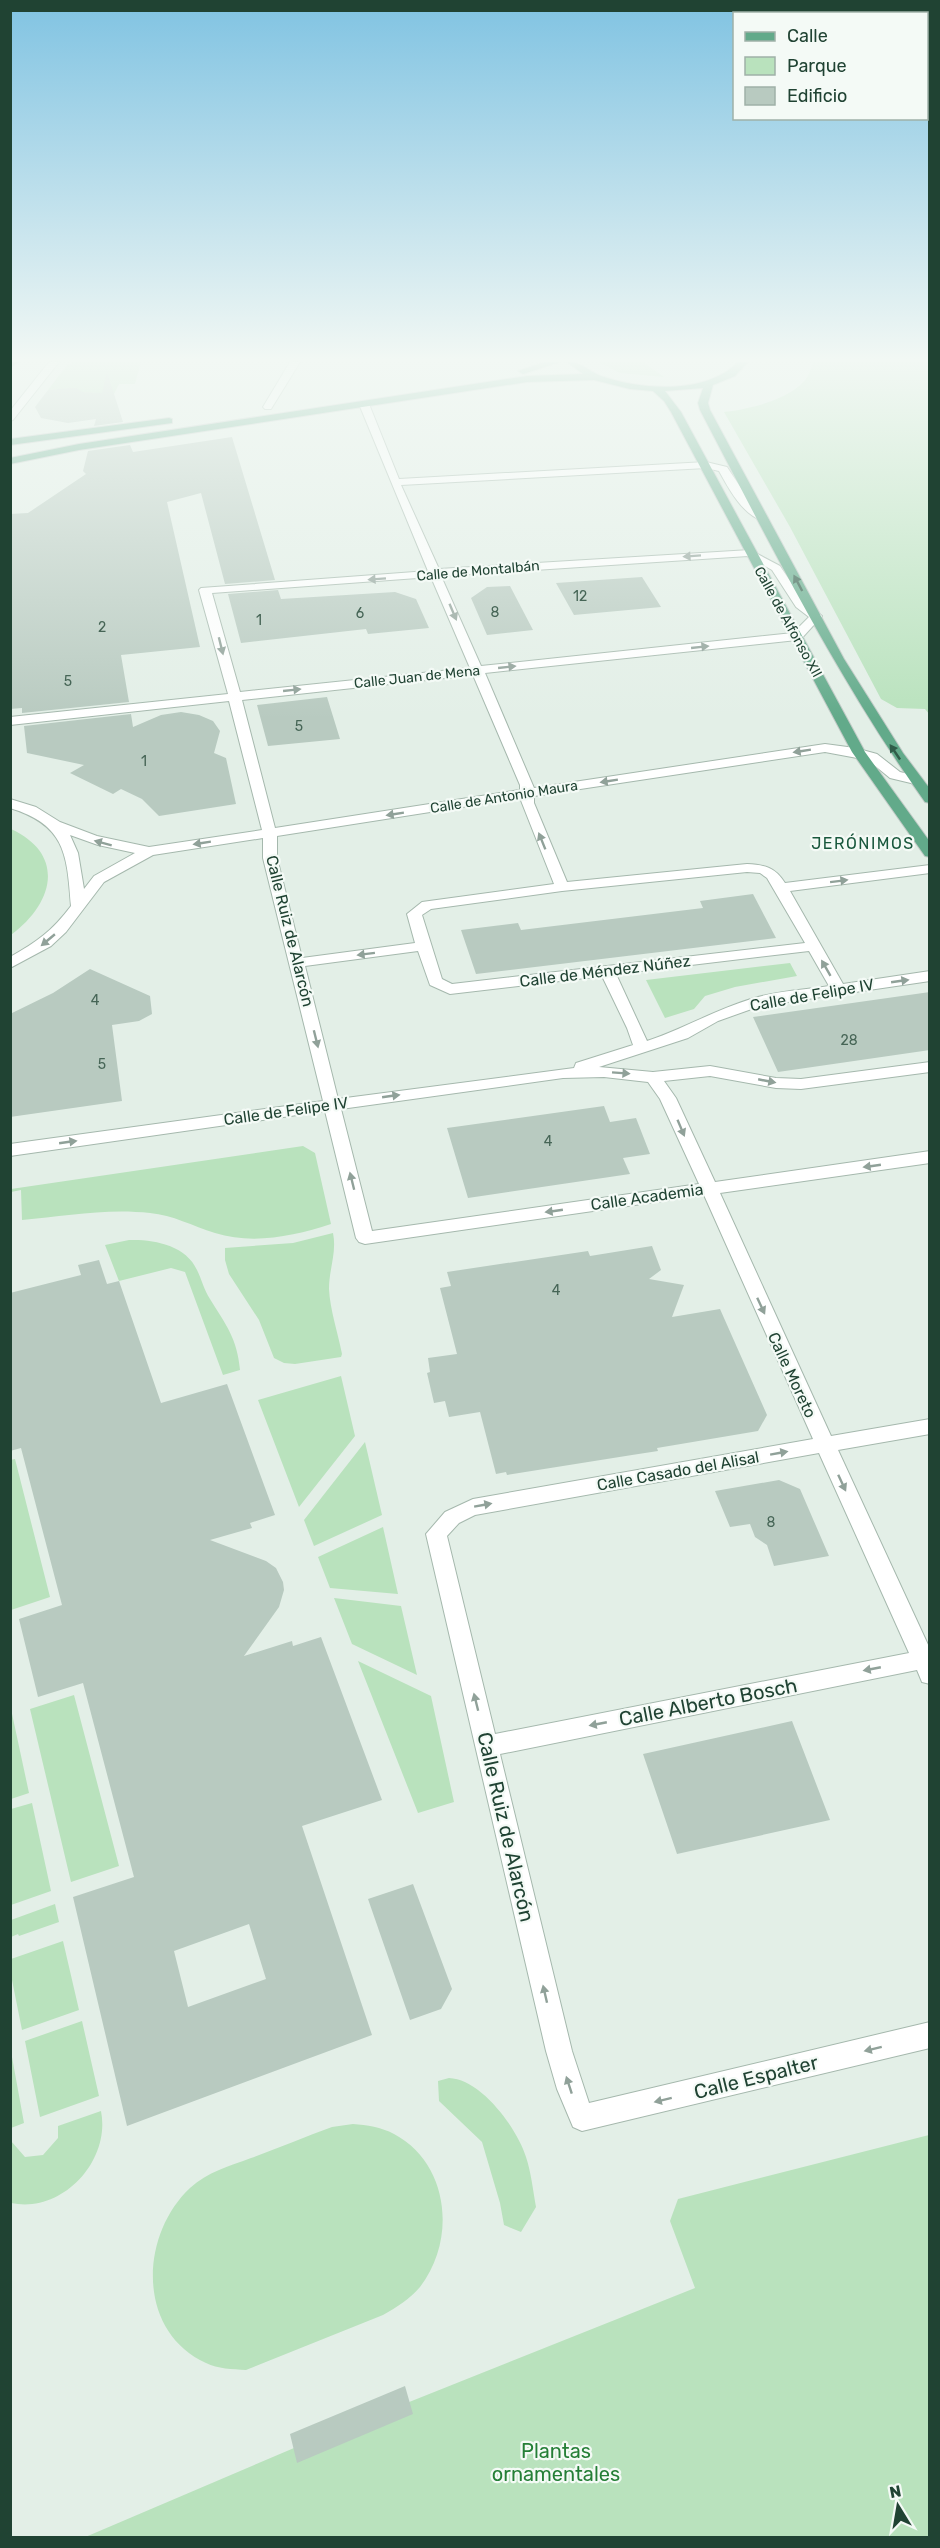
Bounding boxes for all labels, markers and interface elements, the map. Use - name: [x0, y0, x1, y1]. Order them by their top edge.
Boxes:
- legend: [733, 12, 928, 120]
- text: Calle: [787, 25, 828, 47]
- text: Parque: [787, 55, 847, 77]
- text: Edificio: [787, 85, 847, 107]
- one-way arrow: [683, 552, 702, 561]
- street label: Calle de Montalbán: [416, 557, 540, 585]
- street label: Calle de Alfonso XII: [750, 564, 826, 680]
- one-way arrow: [368, 574, 387, 583]
- one-way arrow: [793, 574, 803, 591]
- house number: 12: [573, 588, 587, 605]
- one-way arrow: [448, 604, 458, 622]
- house number: 8: [491, 604, 500, 621]
- house number: 6: [356, 605, 364, 622]
- house number: 1: [256, 612, 262, 629]
- house number: 2: [98, 619, 106, 636]
- one-way arrow: [217, 637, 226, 655]
- one-way arrow: [691, 642, 710, 652]
- street label: Calle Juan de Mena: [353, 662, 481, 692]
- one-way arrow: [497, 662, 516, 672]
- house number: 5: [64, 673, 72, 690]
- one-way arrow: [282, 685, 301, 695]
- house number: 5: [295, 718, 303, 735]
- one-way arrow: [889, 744, 901, 760]
- one-way arrow: [792, 747, 811, 756]
- house number: 1: [141, 753, 147, 770]
- one-way arrow: [599, 776, 618, 785]
- street label: Calle de Antonio Maura: [429, 777, 579, 817]
- one-way arrow: [386, 809, 405, 818]
- one-way arrow: [537, 832, 546, 850]
- district label: JERÓNIMOS: [811, 833, 915, 853]
- one-way arrow: [94, 837, 112, 847]
- one-way arrow: [193, 839, 212, 848]
- street label: Calle Ruiz de Alarcón: [262, 853, 318, 1009]
- one-way arrow: [829, 876, 848, 886]
- one-way arrow: [41, 933, 56, 946]
- one-way arrow: [356, 949, 375, 959]
- street label: Calle de Méndez Núñez: [518, 951, 692, 991]
- one-way arrow: [821, 960, 832, 976]
- street label: Calle de Felipe IV: [748, 975, 876, 1015]
- one-way arrow: [891, 977, 910, 986]
- house number: 4: [91, 992, 100, 1009]
- one-way arrow: [312, 1030, 322, 1048]
- house number: 28: [840, 1032, 858, 1049]
- house number: 5: [98, 1056, 106, 1073]
- one-way arrow: [612, 1068, 631, 1078]
- one-way arrow: [758, 1077, 777, 1086]
- one-way arrow: [382, 1092, 401, 1101]
- street label: Calle de Felipe IV: [222, 1093, 350, 1129]
- one-way arrow: [676, 1119, 685, 1136]
- house number: 4: [544, 1133, 553, 1150]
- one-way arrow: [59, 1137, 78, 1146]
- one-way arrow: [862, 1161, 881, 1170]
- one-way arrow: [346, 1172, 356, 1190]
- street label: Calle Academia: [590, 1180, 704, 1214]
- one-way arrow: [544, 1206, 563, 1215]
- house number: 4: [552, 1282, 561, 1299]
- one-way arrow: [756, 1297, 765, 1314]
- street label: Calle Moreto: [764, 1329, 820, 1421]
- street label: Calle Casado del Alisal: [595, 1447, 761, 1495]
- one-way arrow: [769, 1448, 788, 1457]
- one-way arrow: [837, 1474, 847, 1492]
- one-way arrow: [474, 1500, 493, 1509]
- house number: 8: [767, 1514, 776, 1531]
- one-way arrow: [862, 1665, 881, 1674]
- street label: Calle Alberto Bosch: [617, 1673, 799, 1731]
- one-way arrow: [471, 1693, 481, 1711]
- one-way arrow: [589, 1720, 608, 1729]
- street label: Calle Ruiz de Alarcón: [472, 1730, 540, 1924]
- one-way arrow: [540, 1985, 550, 2003]
- one-way arrow: [863, 2045, 882, 2055]
- street label: Calle Espalter: [692, 2050, 821, 2104]
- one-way arrow: [563, 2076, 573, 2094]
- one-way arrow: [654, 2095, 672, 2105]
- park label: Plantas ornamentales: [492, 2439, 620, 2486]
- north arrow: [868, 2476, 928, 2536]
- text: N: [888, 2481, 903, 2502]

